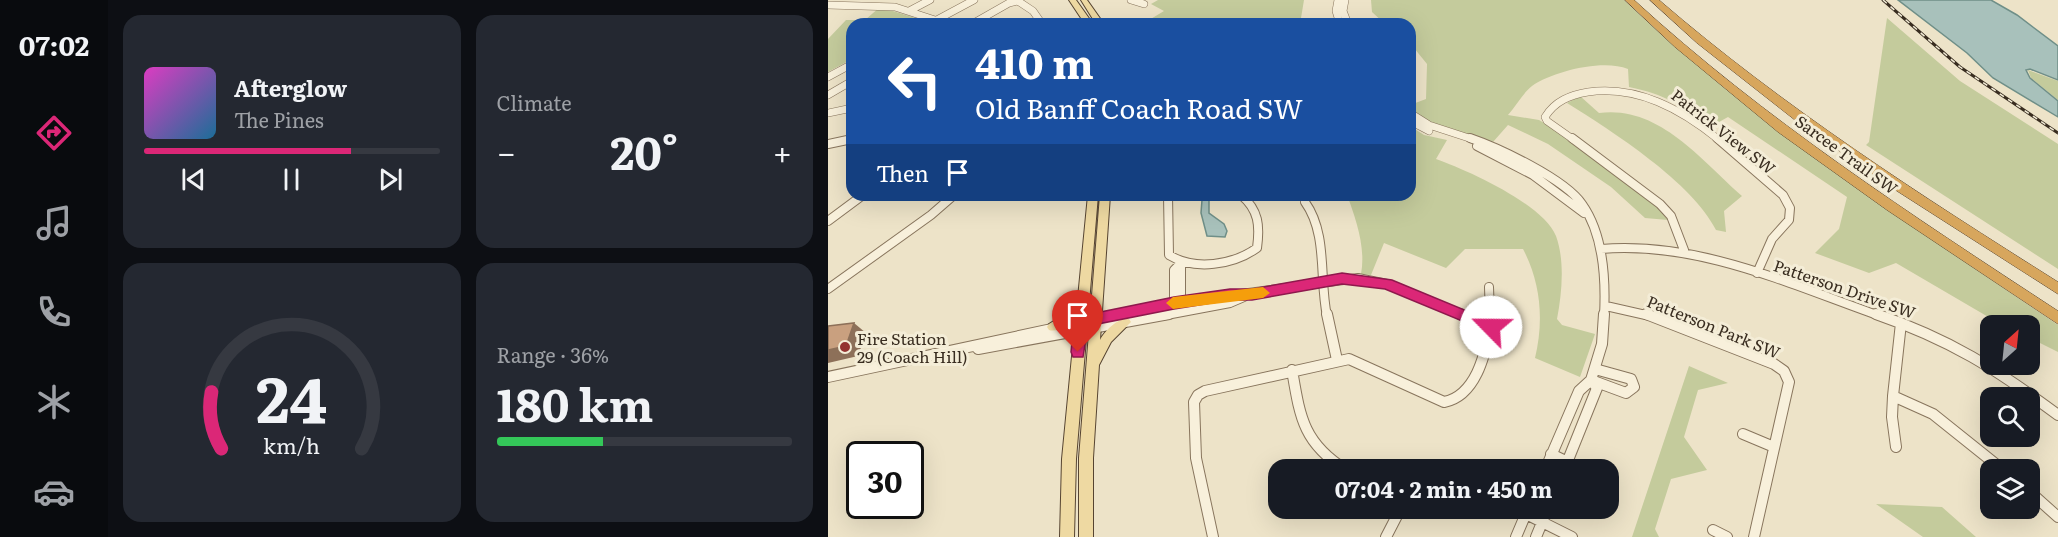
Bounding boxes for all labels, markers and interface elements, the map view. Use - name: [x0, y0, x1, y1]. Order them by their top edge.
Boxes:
- text: 07:02: [19, 24, 89, 64]
- text: 410 m: [975, 30, 1094, 92]
- icon: left: [876, 42, 954, 120]
- text: Afterglow: [234, 71, 347, 104]
- street label: Patrick View SW: [1667, 83, 1782, 180]
- text: Climate: [497, 87, 572, 117]
- text: Old Banff Coach Road SW: [975, 87, 1303, 127]
- text: The Pines: [234, 104, 324, 134]
- street label: Sarcee Trail SW: [1791, 109, 1904, 200]
- icon: directions: [33, 112, 75, 154]
- text: 20°: [610, 117, 678, 184]
- text: −: [497, 126, 516, 175]
- text: +: [773, 126, 792, 175]
- text: Then: [876, 156, 929, 189]
- icon: arrive: [941, 156, 974, 189]
- icon: previous: [177, 163, 210, 196]
- icon: pause: [275, 163, 308, 196]
- icon: next: [374, 163, 407, 196]
- icon: music: [33, 202, 75, 244]
- street label: Patterson Drive SW: [1771, 252, 1920, 324]
- street label: Patterson Park SW: [1644, 288, 1785, 364]
- pin: [1052, 290, 1103, 352]
- icon: phone: [33, 291, 75, 333]
- position arrow: [1459, 295, 1523, 359]
- icon: arrive: [1061, 299, 1094, 332]
- north arrow: [1980, 315, 2040, 375]
- map controls: [1980, 315, 2040, 519]
- place label: Fire Station 29 (Coach Hill): [857, 326, 968, 368]
- text: Range · 36%: [497, 339, 609, 369]
- marker: Fire Station 29 (Coach Hill): [838, 340, 852, 354]
- text: 24: [256, 350, 327, 442]
- text: 180 km: [497, 369, 653, 436]
- icon: climate: [33, 381, 75, 423]
- button: search: [1980, 387, 2040, 447]
- text: km/h: [263, 430, 320, 462]
- speed limit sign: 30: [846, 441, 924, 519]
- button: layers: [1980, 459, 2040, 519]
- icon: car: [33, 471, 75, 513]
- text: 07:04 · 2 min · 450 m: [1335, 472, 1552, 505]

